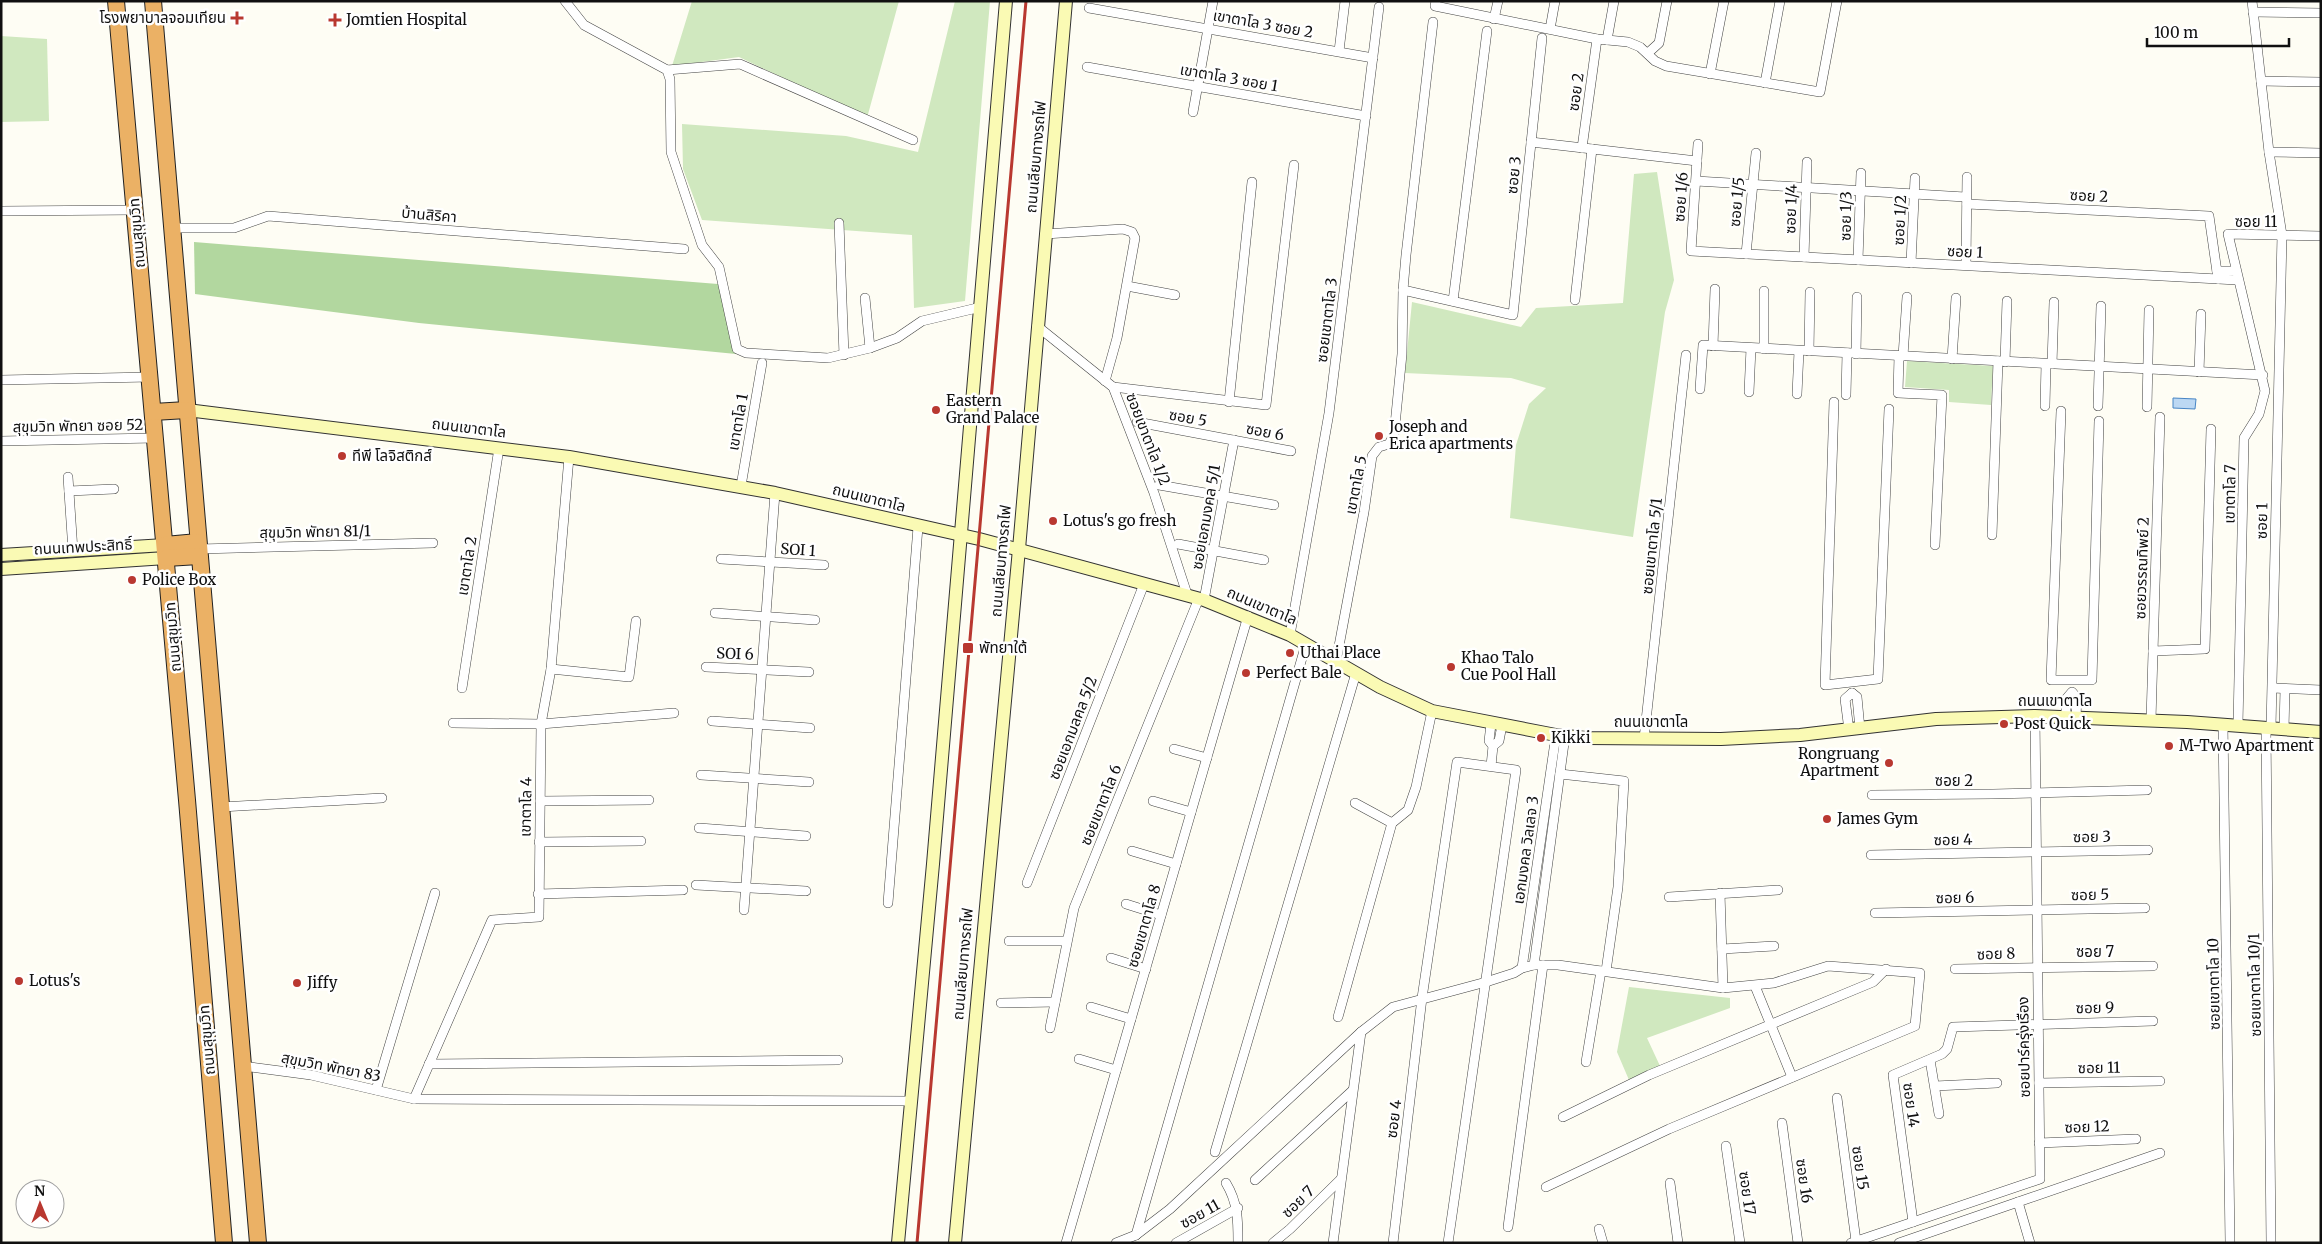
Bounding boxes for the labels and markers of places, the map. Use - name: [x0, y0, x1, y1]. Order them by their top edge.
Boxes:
- place label: โรงพยาบาลจอมเทียน: [100, 8, 226, 27]
- place label: Jomtien Hospital: [345, 10, 467, 29]
- marker: โรงพยาบาลจอมเทียน: [230, 11, 244, 25]
- marker: Jomtien Hospital: [328, 13, 342, 27]
- place label: Eastern Grand Palace: [946, 391, 1040, 427]
- marker: Eastern Grand Palace: [930, 404, 942, 416]
- place label: Joseph and Erica apartments: [1388, 417, 1513, 453]
- marker: Joseph and Erica apartments: [1373, 430, 1385, 442]
- place label: ทีพี โลจิสติกส์: [352, 446, 432, 465]
- marker: ทีพี โลจิสติกส์: [336, 450, 348, 462]
- place label: Lotus's go fresh: [1063, 511, 1176, 530]
- marker: Lotus's go fresh: [1047, 515, 1059, 527]
- place label: Police Box: [142, 570, 216, 589]
- marker: Police Box: [126, 574, 138, 586]
- place label: พัทยาใต้: [979, 638, 1027, 657]
- marker: พัทยาใต้: [961, 641, 975, 655]
- place label: Uthai Place: [1300, 643, 1381, 662]
- marker: Uthai Place: [1284, 647, 1296, 659]
- place label: Khao Talo Cue Pool Hall: [1461, 648, 1556, 684]
- marker: Khao Talo Cue Pool Hall: [1445, 661, 1457, 673]
- place label: Perfect Bale: [1256, 663, 1342, 682]
- marker: Perfect Bale: [1240, 667, 1252, 679]
- place label: Post Quick: [2014, 714, 2092, 733]
- marker: Post Quick: [1998, 718, 2010, 730]
- place label: Kikki: [1551, 728, 1591, 747]
- marker: Kikki: [1535, 732, 1547, 744]
- place label: M-Two Apartment: [2179, 736, 2314, 755]
- marker: M-Two Apartment: [2163, 740, 2175, 752]
- place label: Rongruang Apartment: [1798, 744, 1879, 780]
- marker: Rongruang Apartment: [1883, 757, 1895, 769]
- place label: James Gym: [1836, 809, 1918, 828]
- marker: James Gym: [1821, 813, 1833, 825]
- place label: Lotus's: [29, 971, 80, 990]
- place label: Jiffy: [306, 973, 338, 992]
- marker: Lotus's: [13, 975, 25, 987]
- marker: Jiffy: [291, 977, 303, 989]

